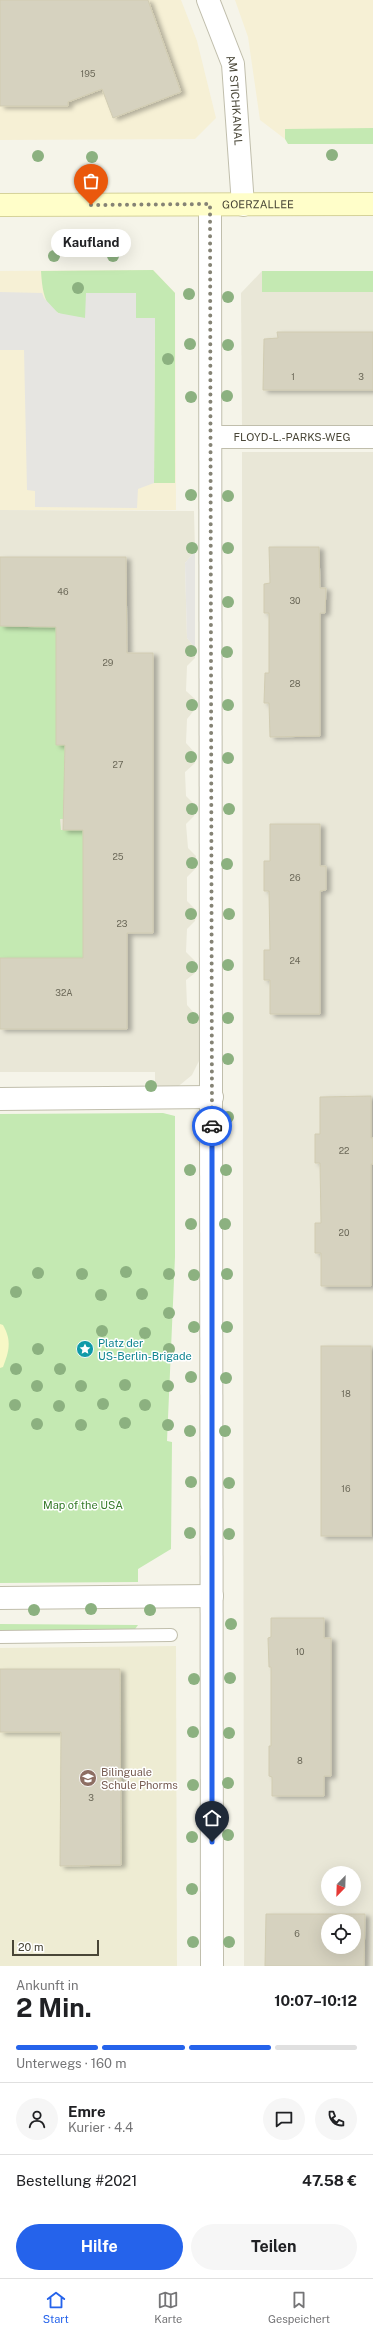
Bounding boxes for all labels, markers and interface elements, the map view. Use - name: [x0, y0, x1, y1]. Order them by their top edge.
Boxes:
- street label: AM STICHKANAL: [224, 53, 245, 146]
- house number: 195: [80, 68, 96, 79]
- pin: [74, 164, 108, 205]
- icon: bag: [80, 170, 102, 192]
- street label: GOERZALLEE: [222, 198, 294, 210]
- callout: Kaufland: [51, 229, 131, 257]
- text: Kaufland: [63, 235, 119, 250]
- house number: 1: [291, 371, 295, 382]
- house number: 3: [358, 371, 364, 382]
- street label: FLOYD-L.-PARKS-WEG: [234, 431, 350, 443]
- house number: 46: [57, 586, 69, 597]
- house number: 30: [289, 595, 301, 606]
- house number: 29: [103, 657, 114, 668]
- house number: 28: [289, 678, 301, 689]
- house number: 27: [113, 759, 123, 770]
- house number: 25: [112, 851, 124, 862]
- house number: 26: [290, 872, 301, 883]
- house number: 23: [116, 918, 128, 929]
- house number: 24: [289, 955, 301, 966]
- house number: 32A: [55, 987, 73, 998]
- courier: [192, 1106, 232, 1146]
- icon: car: [201, 1115, 223, 1137]
- house number: 22: [339, 1145, 349, 1156]
- house number: 20: [339, 1227, 350, 1238]
- place label: Platz der US-Berlin-Brigade: [98, 1337, 192, 1362]
- place icon: Platz der US-Berlin-Brigade: [75, 1339, 95, 1359]
- house number: 18: [341, 1388, 351, 1399]
- house number: 16: [341, 1483, 351, 1494]
- park label: Map of the USA: [43, 1499, 123, 1511]
- house number: 10: [295, 1646, 305, 1657]
- house number: 8: [297, 1755, 303, 1766]
- place label: Bilinguale Schule Phorms: [101, 1766, 178, 1791]
- school or university icon: Bilinguale Schule Phorms: [78, 1768, 98, 1788]
- house number: 3: [88, 1792, 94, 1803]
- pin: [195, 1801, 229, 1842]
- icon: home: [201, 1807, 223, 1829]
- north arrow: [321, 1866, 361, 1906]
- map controls: [321, 1866, 361, 1954]
- button: locate: [321, 1914, 361, 1954]
- house number: 6: [294, 1928, 300, 1939]
- scale bar: [12, 1938, 99, 1957]
- text: 20 m: [18, 1941, 43, 1953]
- text: Ankunft in: [16, 1978, 79, 1993]
- text: 2 Min.: [16, 1992, 92, 2023]
- text: 10:07–10:12: [274, 1992, 357, 2009]
- text: Unterwegs · 160 m: [16, 2056, 126, 2071]
- button: person: [16, 2098, 58, 2140]
- button: chat: [263, 2098, 305, 2140]
- button: phone: [315, 2098, 357, 2140]
- text: Emre: [68, 2103, 106, 2120]
- text: Kurier · 4.4: [68, 2120, 133, 2135]
- text: Bestellung #2021: [16, 2172, 137, 2189]
- text: 47.58 €: [302, 2172, 357, 2189]
- button: Hilfe: [16, 2224, 183, 2270]
- button: Teilen: [191, 2224, 357, 2270]
- tab: Start: [43, 2289, 69, 2325]
- tab: Karte: [154, 2289, 182, 2325]
- tab: Gespeichert: [268, 2289, 330, 2325]

